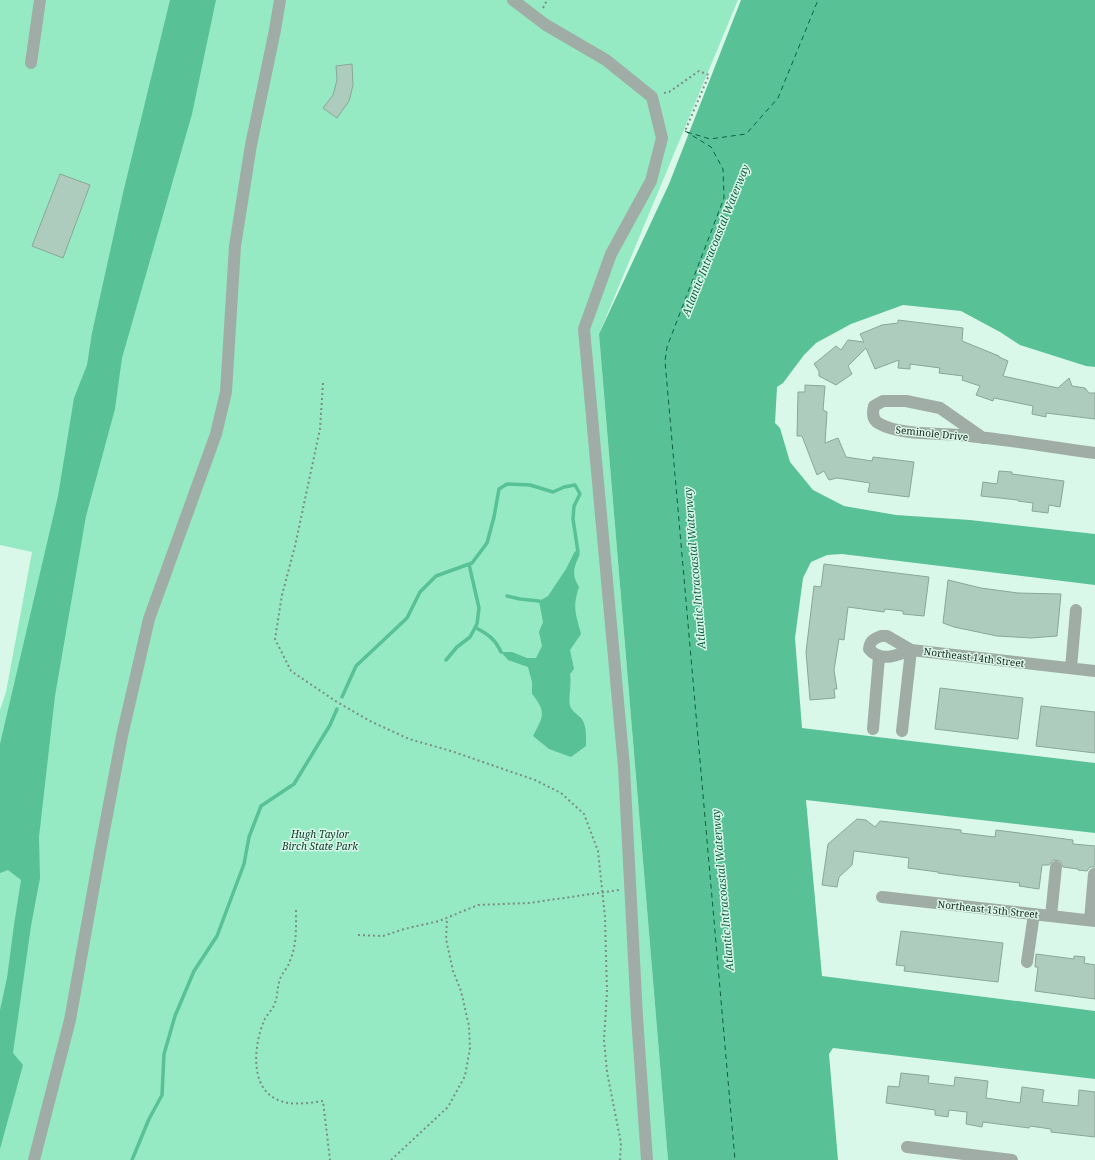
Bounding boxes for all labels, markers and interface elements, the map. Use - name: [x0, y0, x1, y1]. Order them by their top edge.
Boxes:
- water label: Atlantic Intracoastal Waterway: [677, 162, 752, 319]
- street label: Seminole Drive: [895, 422, 969, 444]
- water label: Atlantic Intracoastal Waterway: [679, 486, 709, 651]
- street label: Northeast 14th Street: [923, 644, 1026, 670]
- water label: Atlantic Intracoastal Waterway: [707, 808, 737, 973]
- park label: Hugh Taylor Birch State Park: [281, 827, 358, 853]
- street label: Northeast 15th Street: [937, 897, 1039, 921]

